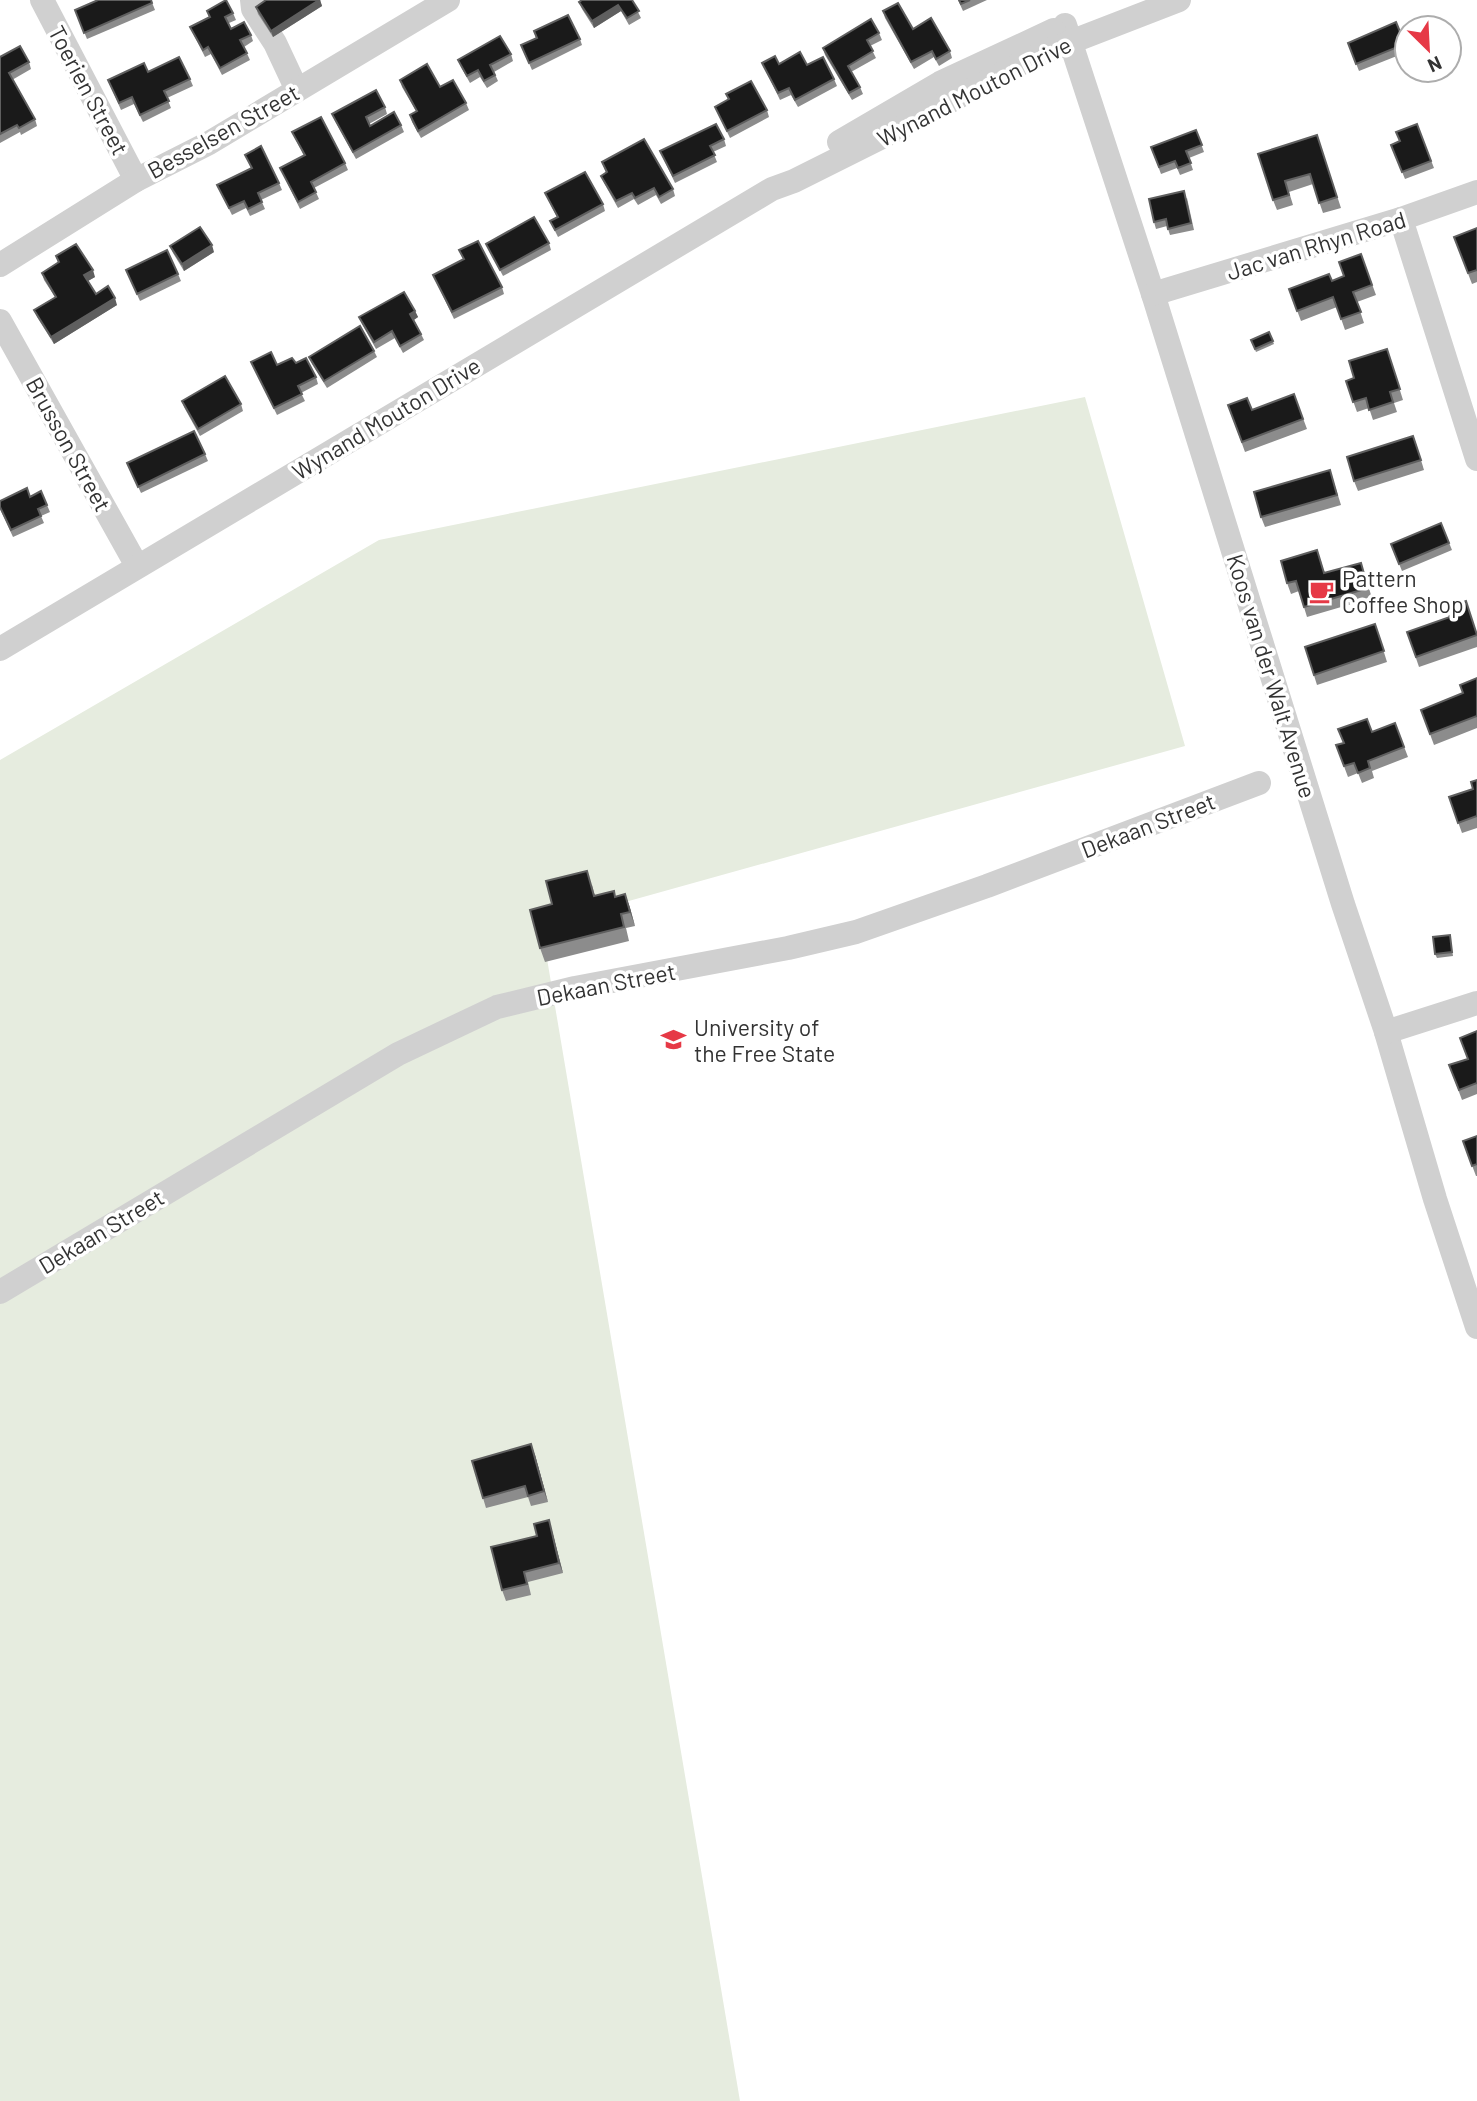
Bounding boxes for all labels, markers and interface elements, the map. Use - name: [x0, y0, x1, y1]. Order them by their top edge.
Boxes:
- north arrow: [1393, 14, 1463, 84]
- street label: Toerien Street: [43, 20, 135, 160]
- street label: Wynand Mouton Drive: [872, 30, 1076, 152]
- text: N: [1425, 52, 1446, 78]
- street label: Besselsen Street: [142, 78, 304, 184]
- street label: Jac van Rhyn Road: [1223, 204, 1409, 286]
- street label: Wynand Mouton Drive: [287, 351, 485, 485]
- street label: Brusson Street: [21, 372, 117, 516]
- street label: Koos van der Walt Avenue: [1222, 551, 1322, 801]
- place label: Pattern Coffee Shop: [1342, 564, 1464, 618]
- cafe icon: Pattern Coffee Shop: [1308, 577, 1336, 605]
- street label: Dekaan Street: [1077, 787, 1219, 863]
- street label: Dekaan Street: [534, 957, 678, 1011]
- place label: University of the Free State: [694, 1013, 835, 1067]
- school or university icon: University of the Free State: [660, 1026, 688, 1054]
- street label: Dekaan Street: [33, 1183, 169, 1279]

